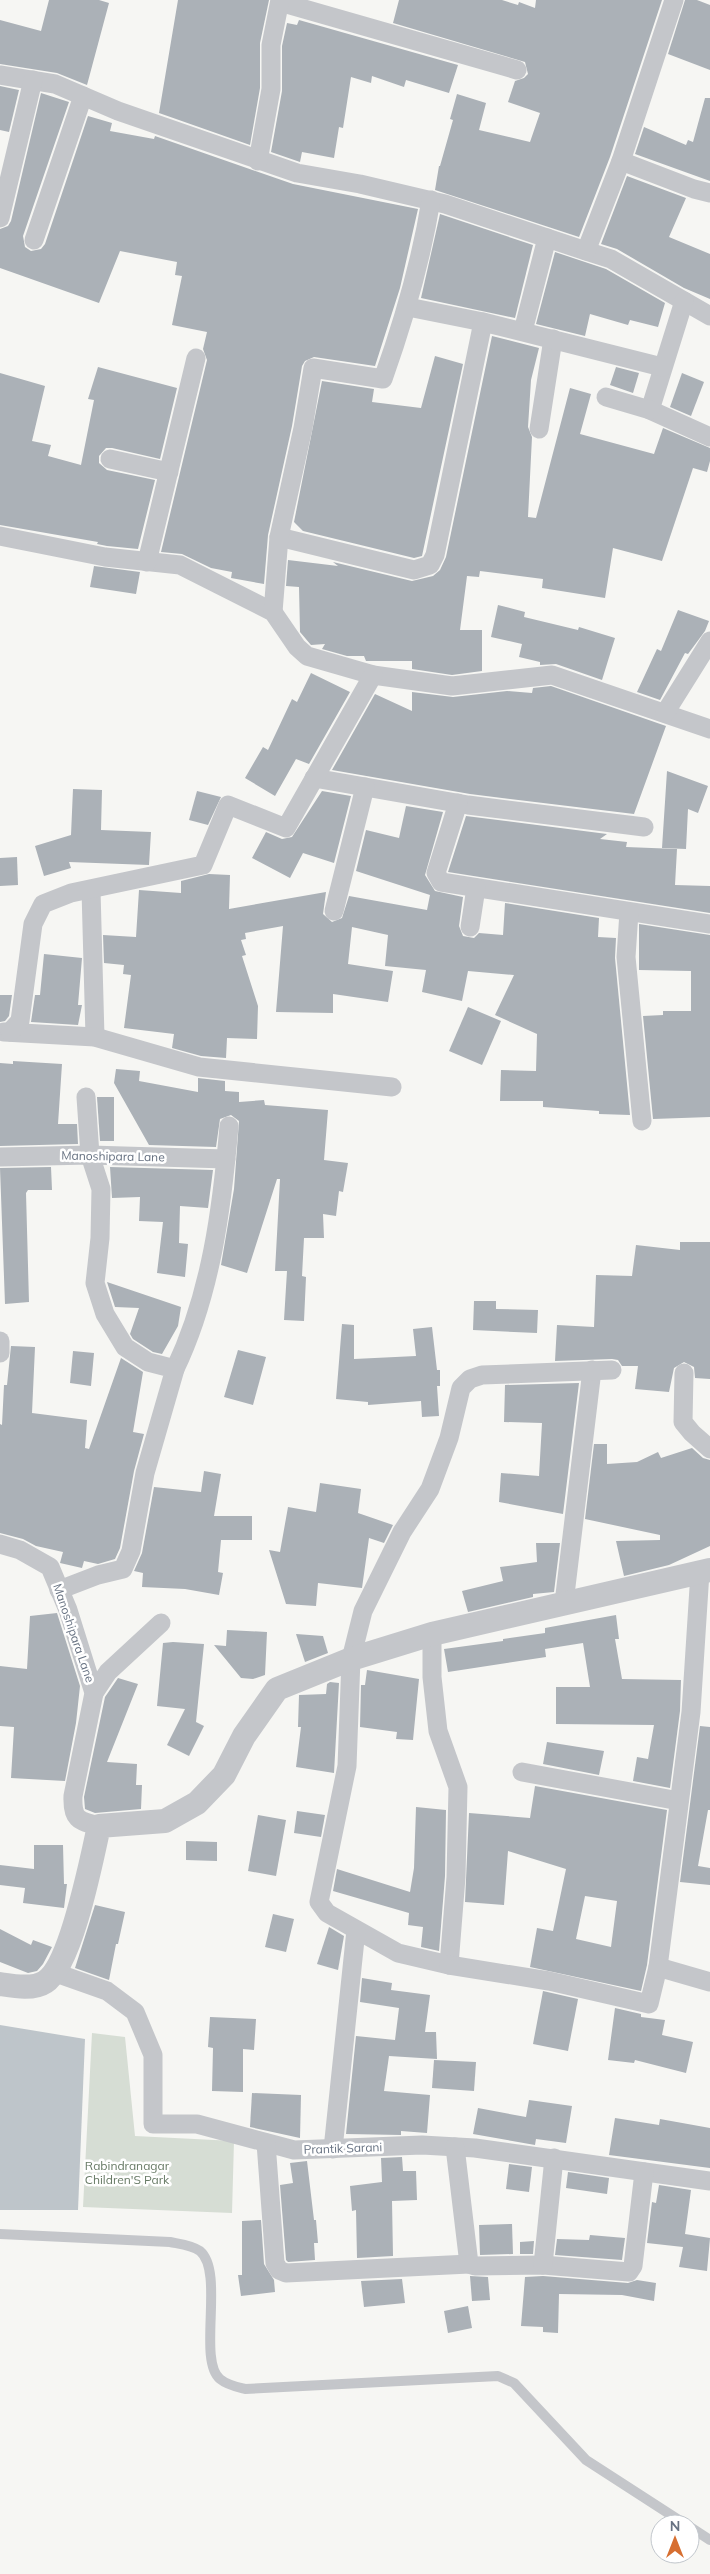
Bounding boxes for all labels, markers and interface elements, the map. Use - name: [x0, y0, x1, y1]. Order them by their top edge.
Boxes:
- street label: Manoshipara Lane: [61, 1148, 165, 1164]
- street label: Manoshipara Lane: [50, 1582, 98, 1684]
- street label: Prantik Sarani: [303, 2139, 383, 2157]
- park label: Rabindranagar Children'S Park: [85, 2158, 170, 2187]
- north arrow: [650, 2514, 700, 2564]
- text: N: [670, 2517, 680, 2535]

